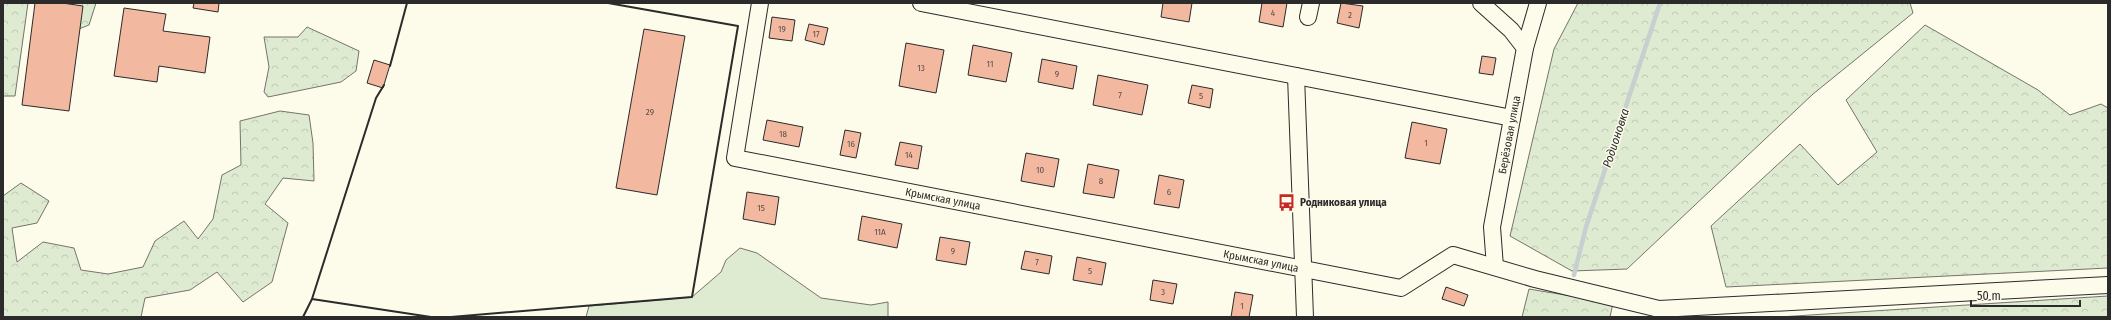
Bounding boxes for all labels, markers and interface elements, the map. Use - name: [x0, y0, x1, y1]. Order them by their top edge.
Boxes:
- house number: 4: [1271, 8, 1276, 18]
- house number: 2: [1348, 10, 1352, 20]
- house number: 19: [778, 24, 786, 34]
- house number: 17: [812, 29, 820, 39]
- house number: 11: [987, 59, 993, 69]
- house number: 13: [917, 63, 925, 73]
- house number: 9: [1055, 69, 1059, 79]
- house number: 7: [1118, 90, 1122, 100]
- house number: 5: [1199, 91, 1203, 101]
- street label: Берёзовая улица: [1496, 95, 1523, 175]
- house number: 29: [646, 107, 654, 117]
- water label: Родионовка: [1600, 107, 1632, 169]
- house number: 18: [779, 129, 788, 139]
- house number: 1: [1424, 138, 1428, 148]
- house number: 16: [847, 139, 856, 149]
- house number: 14: [905, 150, 914, 160]
- house number: 10: [1036, 165, 1044, 175]
- house number: 8: [1099, 176, 1104, 186]
- street label: Крымская улица: [904, 185, 982, 213]
- house number: 6: [1167, 187, 1172, 197]
- bus stop icon: Родниковая улица: [1277, 192, 1297, 212]
- place label: Родниковая улица: [1300, 196, 1387, 209]
- house number: 15: [757, 203, 765, 213]
- house number: 11А: [874, 227, 886, 237]
- house number: 9: [951, 246, 955, 256]
- street label: Крымская улица: [1222, 247, 1300, 275]
- house number: 7: [1035, 257, 1039, 267]
- house number: 5: [1088, 266, 1092, 276]
- scale bar: [1971, 282, 2080, 308]
- house number: 3: [1161, 287, 1165, 297]
- text: 50 m: [1977, 289, 2001, 303]
- house number: 1: [1240, 301, 1244, 311]

